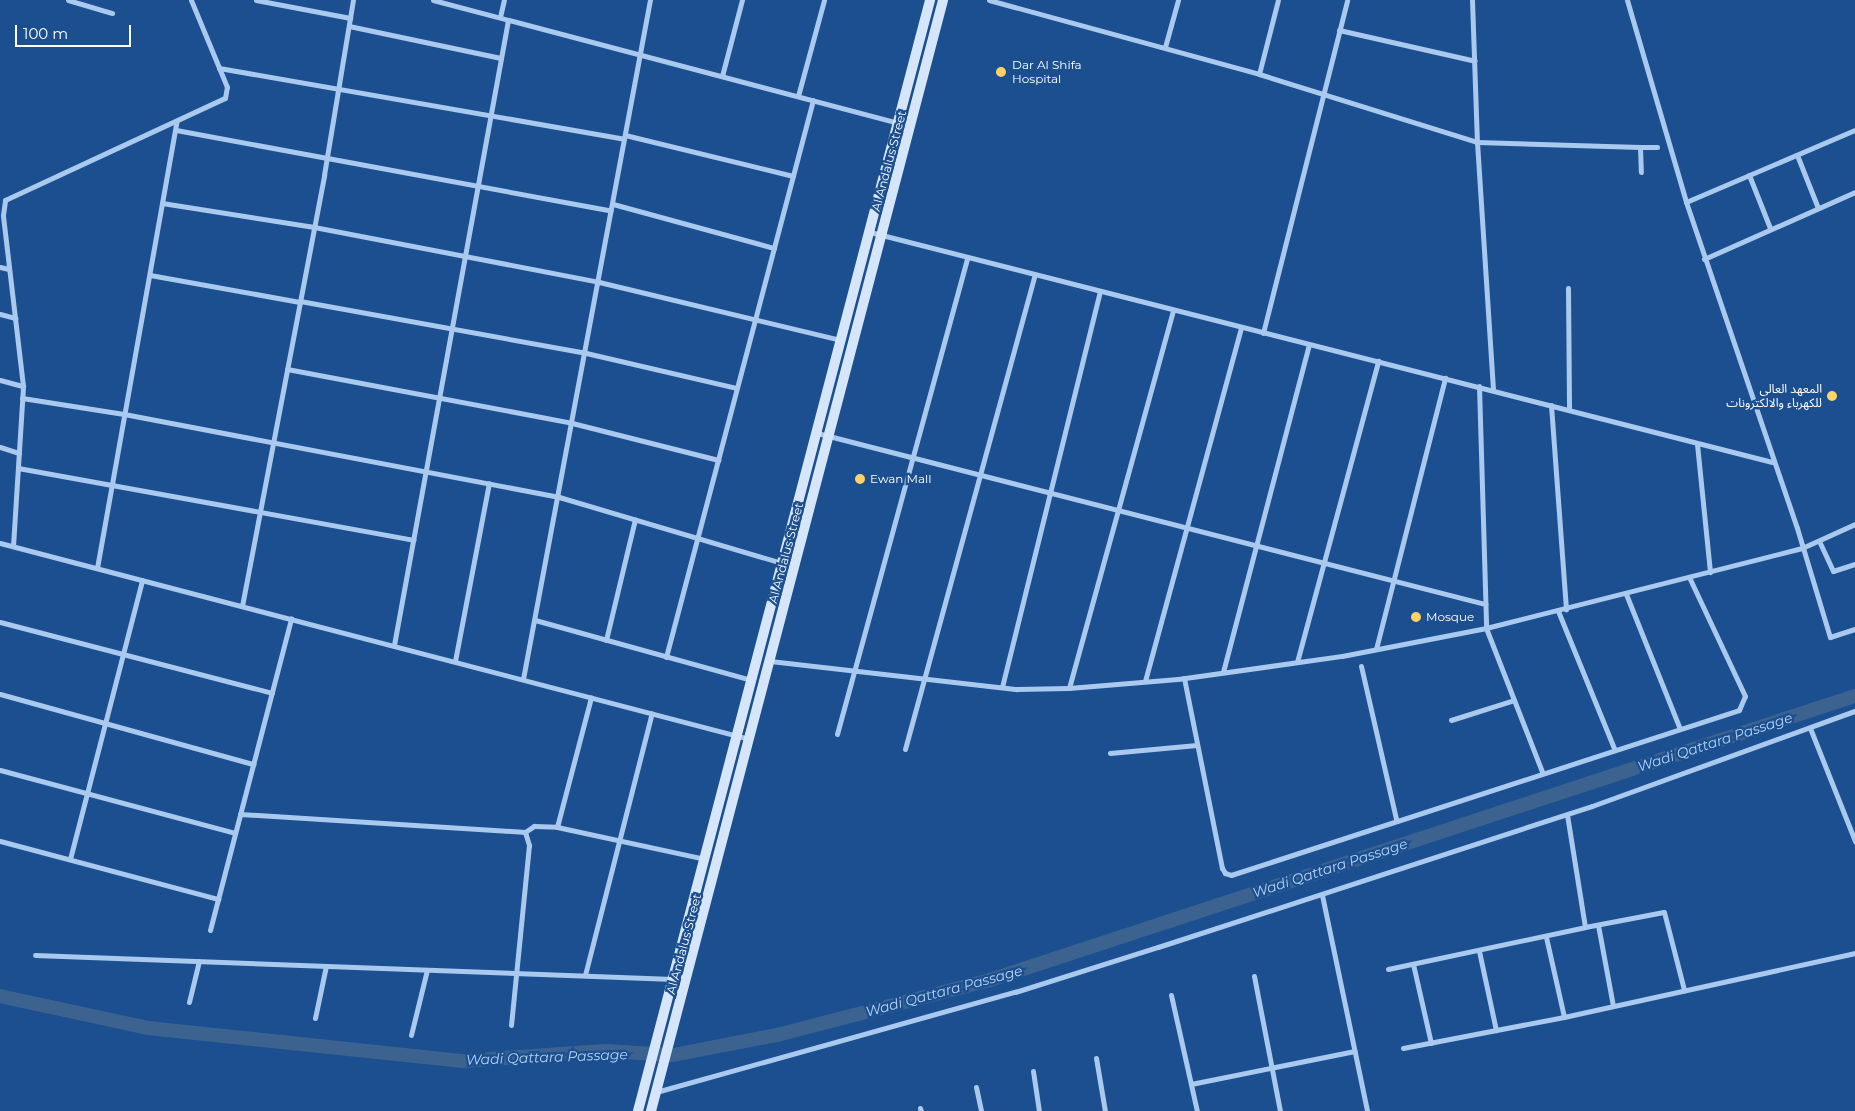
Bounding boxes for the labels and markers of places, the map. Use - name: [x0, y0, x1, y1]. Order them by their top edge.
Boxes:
- place label: Dar Al Shifa Hospital: [1012, 58, 1082, 86]
- marker: Dar Al Shifa Hospital: [994, 65, 1008, 79]
- place label: المعهد العالي للكهرباء والالكترونات: [1726, 382, 1822, 410]
- marker: المعهد العالي للكهرباء والالكترونات: [1826, 390, 1838, 402]
- place label: Ewan Mall: [870, 472, 932, 486]
- marker: Ewan Mall: [854, 473, 866, 485]
- place label: Mosque: [1426, 610, 1474, 624]
- marker: Mosque: [1410, 611, 1422, 623]

